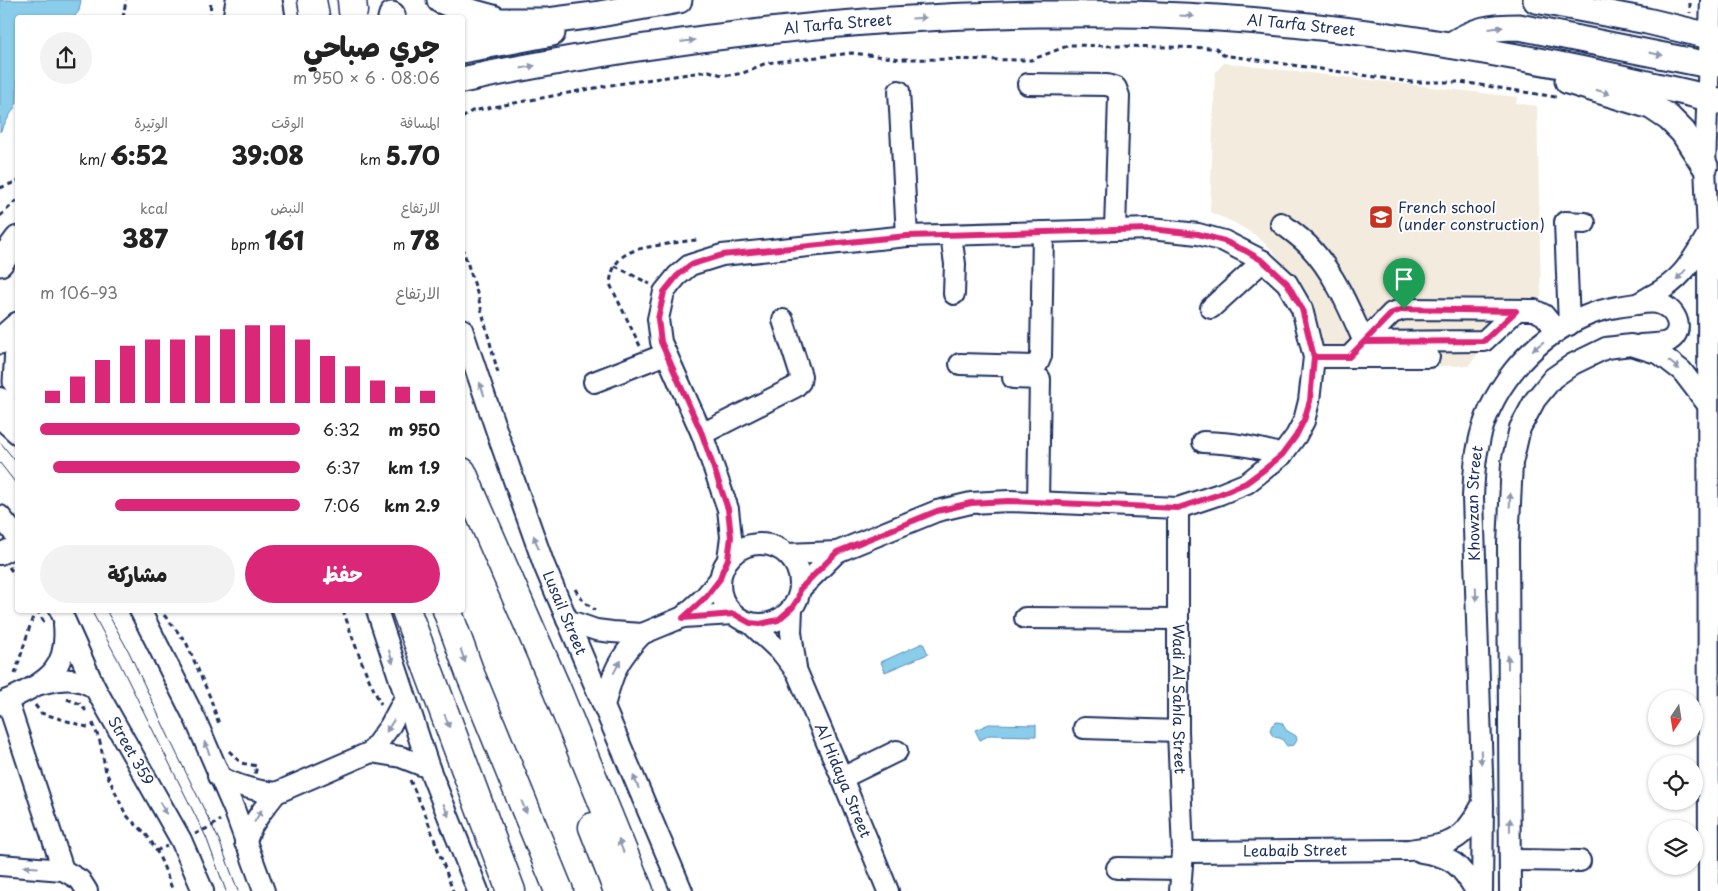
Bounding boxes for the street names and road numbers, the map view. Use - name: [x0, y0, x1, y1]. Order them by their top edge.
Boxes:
- street label: Al Tarfa Street: [782, 7, 892, 39]
- street label: Al Tarfa Street: [1246, 7, 1357, 41]
- street label: Khowzan Street: [1460, 443, 1488, 561]
- street label: Lusail Street: [538, 567, 594, 658]
- street label: Wadi Al Sahla Street: [1168, 624, 1193, 774]
- street label: Street 359: [103, 711, 161, 789]
- street label: Al Hidaya Street: [810, 719, 878, 841]
- street label: Leabaib Street: [1243, 838, 1347, 861]

